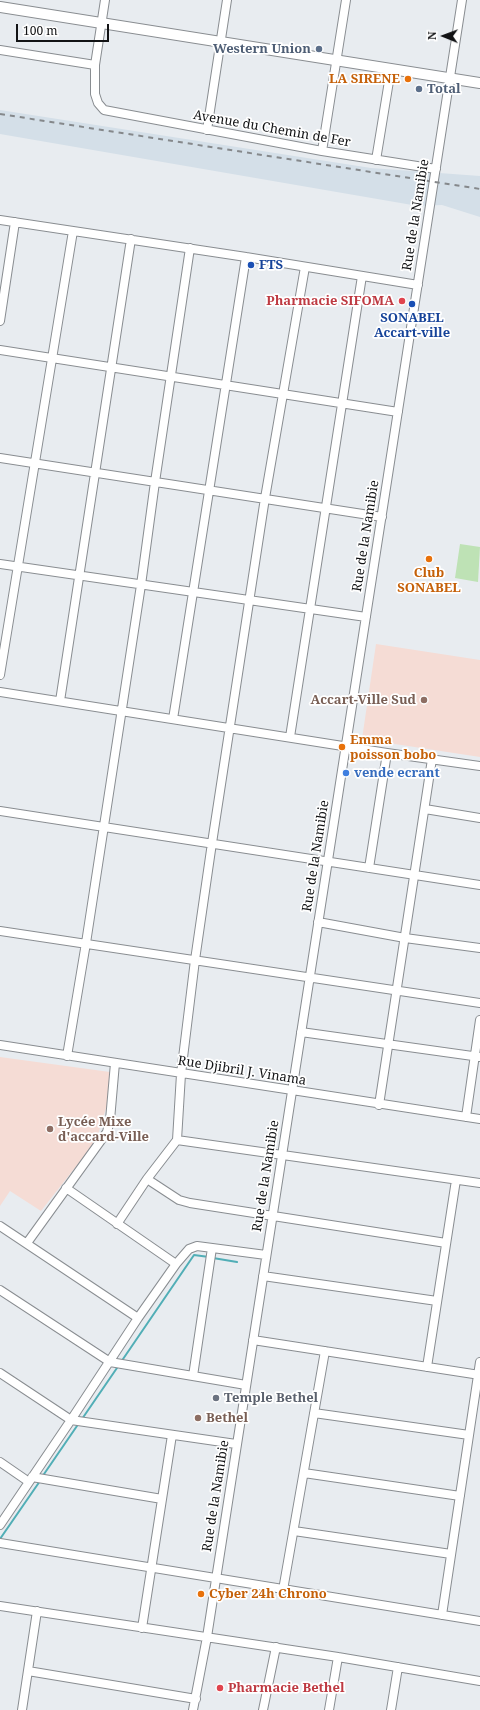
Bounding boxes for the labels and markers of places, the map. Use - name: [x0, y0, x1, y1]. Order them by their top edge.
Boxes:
- place label: Western Union: [213, 41, 311, 57]
- marker: Western Union: [314, 44, 324, 54]
- place label: LA SIRENE: [329, 71, 400, 87]
- marker: LA SIRENE: [403, 74, 413, 84]
- place label: Total: [427, 81, 461, 97]
- marker: Total: [414, 84, 424, 94]
- place label: FTS: [259, 257, 283, 273]
- marker: FTS: [246, 260, 256, 270]
- place label: Pharmacie SIFOMA: [266, 293, 394, 309]
- marker: Pharmacie SIFOMA: [397, 296, 407, 306]
- marker: SONABEL Accart-ville: [407, 299, 417, 309]
- place label: SONABEL Accart-ville: [374, 310, 450, 341]
- marker: Club SONABEL: [424, 554, 434, 564]
- place label: Club SONABEL: [397, 565, 461, 596]
- place label: Accart-Ville Sud: [311, 692, 416, 708]
- marker: Accart-Ville Sud: [419, 695, 429, 705]
- place label: Emma poisson bobo: [350, 732, 436, 763]
- marker: Emma poisson bobo: [337, 742, 347, 752]
- place label: vende ecrant: [354, 765, 440, 781]
- marker: vende ecrant: [341, 768, 351, 778]
- place label: Lycée Mixe d'accard-Ville: [58, 1114, 149, 1145]
- marker: Lycée Mixe d'accard-Ville: [45, 1124, 55, 1134]
- place label: Temple Bethel: [224, 1390, 318, 1406]
- marker: Temple Bethel: [211, 1393, 221, 1403]
- place label: Bethel: [206, 1410, 248, 1426]
- marker: Bethel: [193, 1413, 203, 1423]
- place label: Cyber 24h Chrono: [209, 1586, 327, 1602]
- marker: Cyber 24h Chrono: [196, 1589, 206, 1599]
- place label: Pharmacie Bethel: [228, 1680, 345, 1696]
- marker: Pharmacie Bethel: [215, 1683, 225, 1693]

